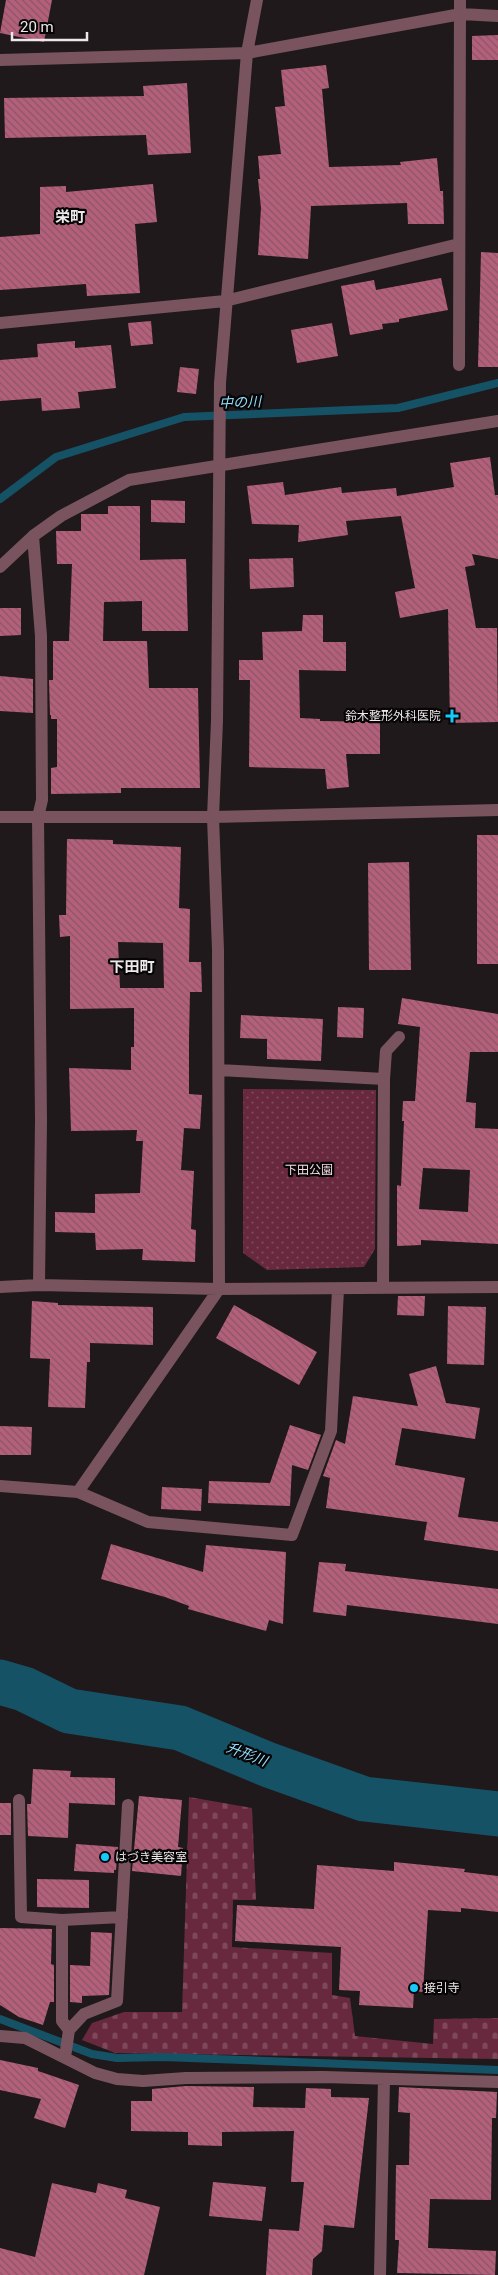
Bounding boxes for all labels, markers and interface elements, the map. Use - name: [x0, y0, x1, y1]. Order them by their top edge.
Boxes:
- scale bar: [12, 10, 88, 42]
- text: 20 m: [20, 18, 54, 36]
- district label: 栄町: [55, 208, 85, 226]
- water label: 中の川: [219, 393, 263, 411]
- place label: 鈴木整形外科医院: [345, 709, 441, 723]
- marker: 鈴木整形外科医院: [445, 709, 459, 723]
- district label: 下田町: [109, 958, 155, 976]
- park label: 下田公園: [285, 1163, 333, 1177]
- water label: 升形川: [225, 1739, 271, 1770]
- place label: はづき美容室: [115, 1850, 187, 1864]
- marker: はづき美容室: [99, 1851, 111, 1863]
- place label: 接引寺: [424, 1981, 460, 1995]
- marker: 接引寺: [408, 1982, 420, 1994]

